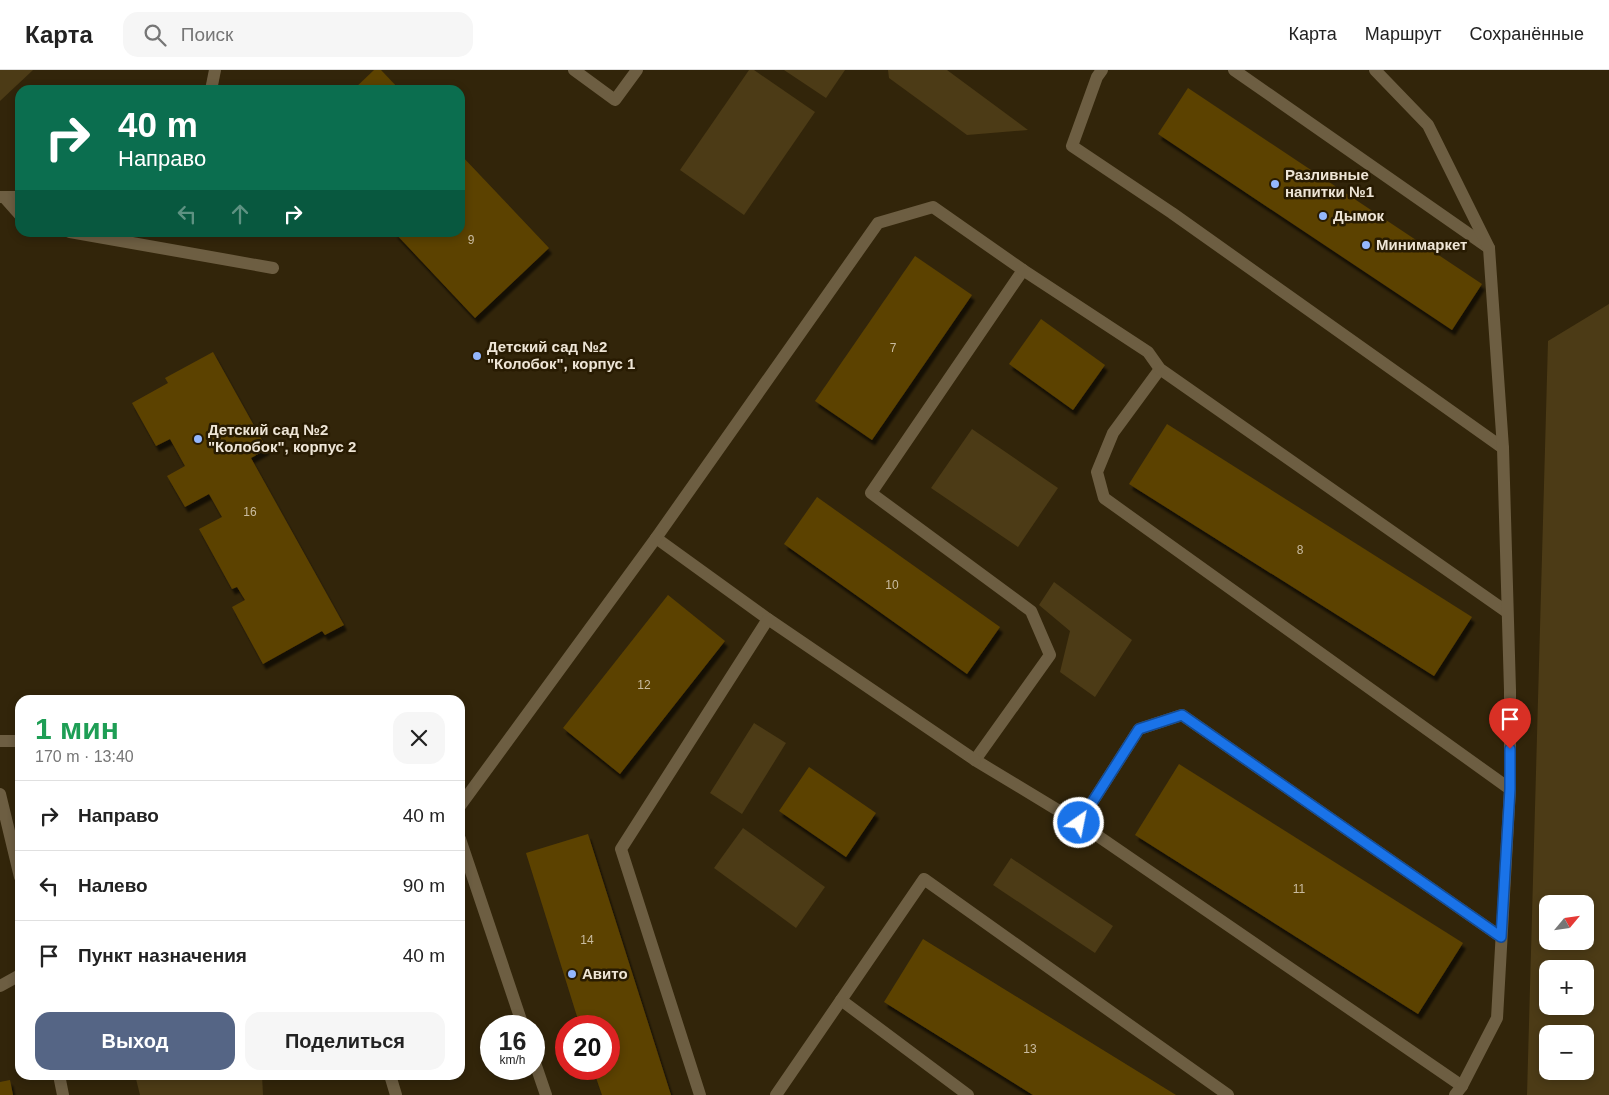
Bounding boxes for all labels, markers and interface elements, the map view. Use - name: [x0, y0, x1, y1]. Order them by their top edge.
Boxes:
- search box: [123, 12, 473, 57]
- text: Карта: [25, 21, 93, 48]
- icon: search: [141, 21, 169, 49]
- text: Поиск: [181, 24, 233, 45]
- text: Карта: [1289, 24, 1337, 44]
- text: Маршрут: [1365, 24, 1441, 44]
- text: Сохранённые: [1469, 24, 1584, 44]
- icon: right: [35, 105, 100, 170]
- text: 40 m: [118, 105, 198, 144]
- text: Направо: [118, 146, 206, 171]
- place label: Разливные напитки №1: [1285, 166, 1374, 200]
- marker: Разливные напитки №1: [1269, 178, 1281, 190]
- icon: left: [173, 200, 201, 228]
- icon: ahead: [226, 200, 254, 228]
- icon: right: [279, 200, 307, 228]
- place label: Дымок: [1333, 207, 1385, 224]
- marker: Дымок: [1317, 210, 1329, 222]
- house number: 9: [468, 233, 475, 247]
- place label: Минимаркет: [1376, 236, 1467, 253]
- marker: Минимаркет: [1360, 239, 1372, 251]
- place label: Детский сад №2 "Колобок", корпус 1: [487, 338, 635, 372]
- house number: 7: [890, 341, 897, 355]
- marker: Детский сад №2 "Колобок", корпус 1: [471, 350, 483, 362]
- place label: Детский сад №2 "Колобок", корпус 2: [208, 421, 356, 455]
- marker: Детский сад №2 "Колобок", корпус 2: [192, 433, 204, 445]
- house number: 16: [243, 505, 257, 519]
- house number: 8: [1297, 543, 1304, 557]
- house number: 10: [885, 578, 899, 592]
- house number: 12: [637, 678, 651, 692]
- pin: [1489, 698, 1531, 749]
- icon: arrive: [1496, 705, 1524, 733]
- text: 1 мин: [35, 712, 119, 745]
- button: close: [393, 712, 445, 764]
- text: 170 m · 13:40: [35, 748, 134, 765]
- position arrow: [1052, 796, 1104, 848]
- icon: right: [35, 802, 63, 830]
- text: Направо: [78, 805, 159, 826]
- text: 40 m: [403, 805, 445, 826]
- icon: left: [35, 872, 63, 900]
- text: Налево: [78, 875, 148, 896]
- text: 90 m: [403, 875, 445, 896]
- house number: 11: [1293, 882, 1306, 896]
- north arrow: [1539, 895, 1594, 950]
- map controls: [1539, 895, 1594, 1080]
- house number: 14: [580, 933, 594, 947]
- icon: arrive: [35, 942, 63, 970]
- text: Пункт назначения: [78, 945, 247, 966]
- text: 40 m: [403, 945, 445, 966]
- button: +: [1539, 960, 1594, 1015]
- place label: Авито: [582, 965, 628, 982]
- marker: Авито: [566, 968, 578, 980]
- button: Выход: [35, 1012, 235, 1070]
- button: Поделиться: [245, 1012, 445, 1070]
- speed limit sign: 20: [555, 1015, 620, 1080]
- button: −: [1539, 1025, 1594, 1080]
- text: 16: [499, 1027, 526, 1055]
- house number: 13: [1023, 1042, 1037, 1056]
- text: km/h: [499, 1053, 526, 1067]

